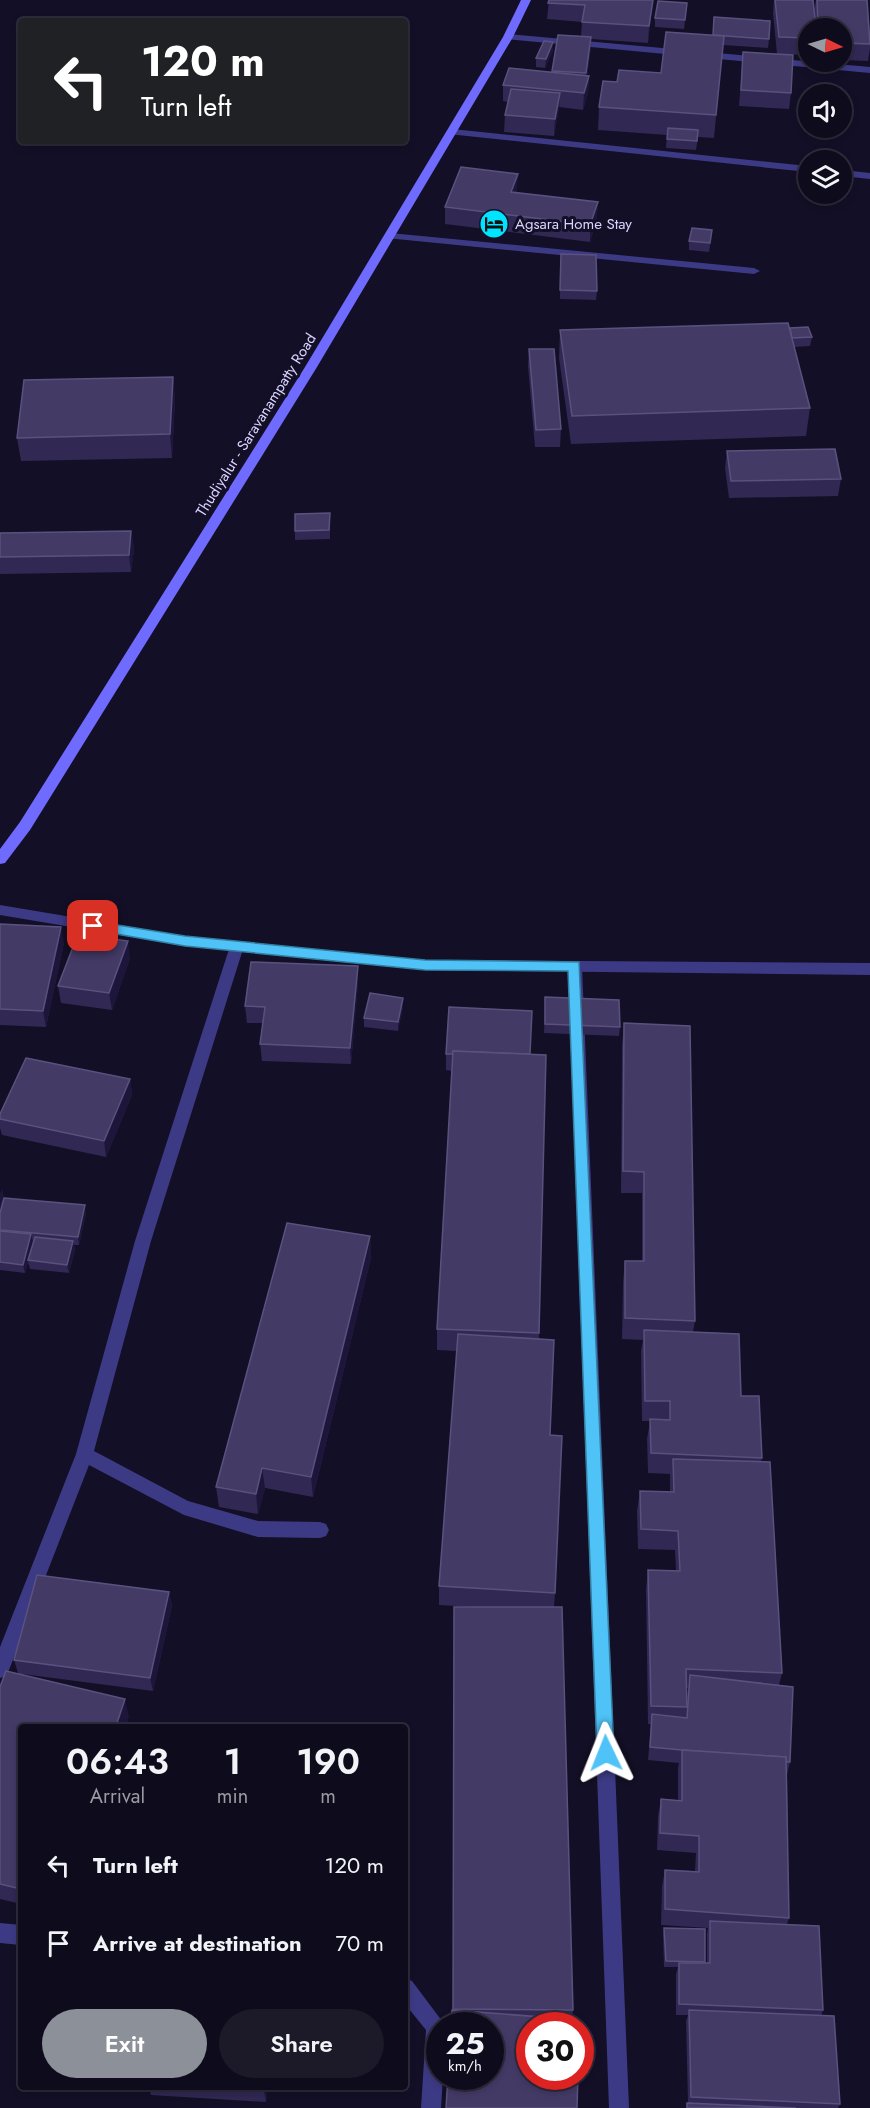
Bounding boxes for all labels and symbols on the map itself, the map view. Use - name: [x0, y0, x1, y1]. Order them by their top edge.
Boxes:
- north arrow: [798, 18, 852, 72]
- hotel icon: Agsara Home Stay: [478, 208, 510, 240]
- place label: Agsara Home Stay: [515, 213, 632, 235]
- street label: Thudiyalur - Saravanampatty Road: [190, 329, 322, 521]
- pin: [67, 900, 118, 951]
- position arrow: [574, 1721, 638, 1785]
- speed limit sign: 30: [516, 2012, 594, 2090]

